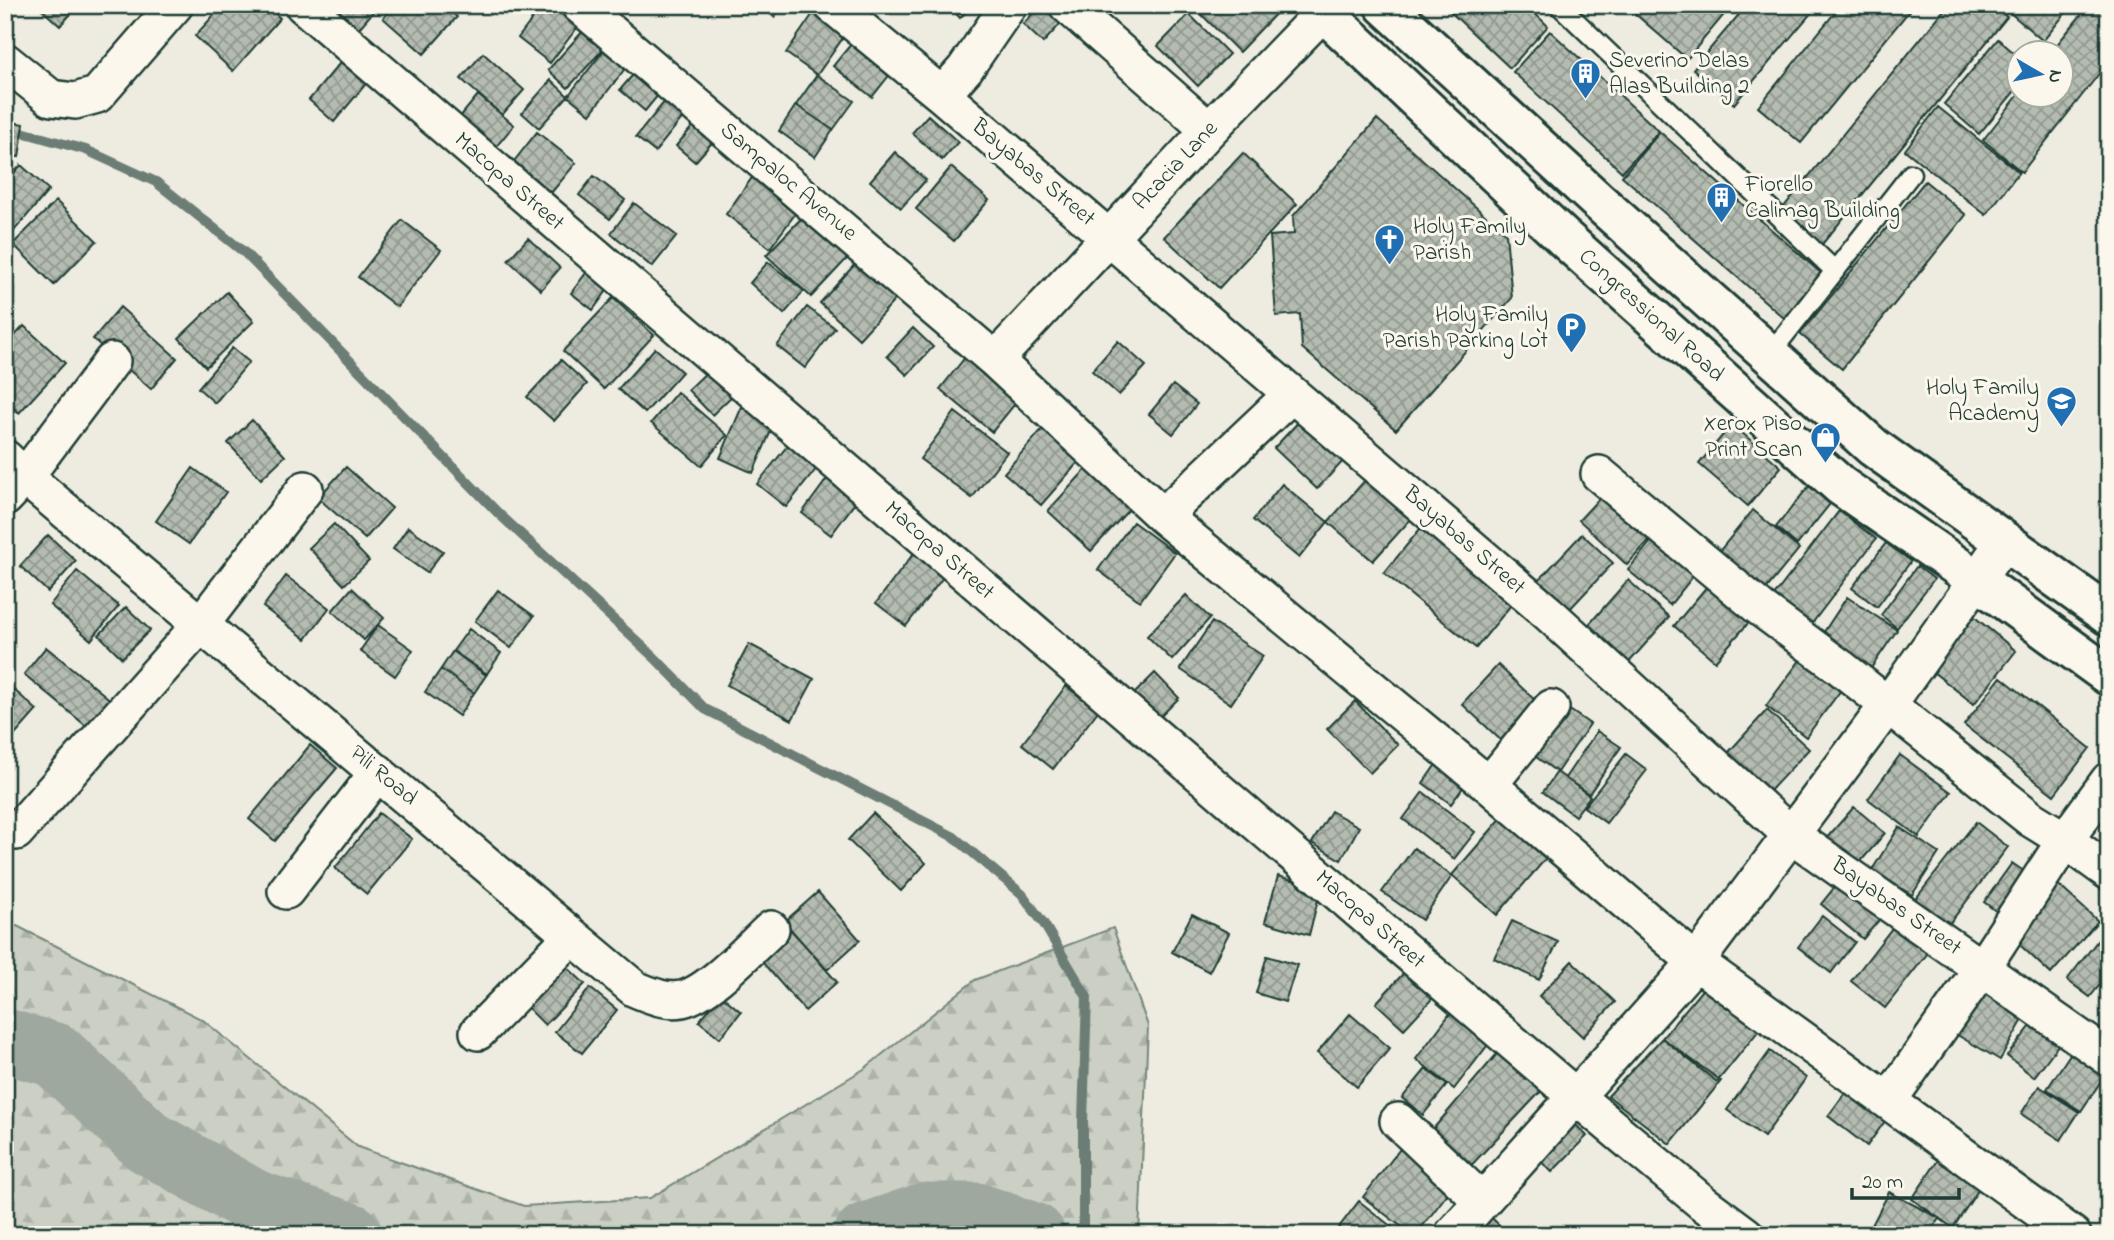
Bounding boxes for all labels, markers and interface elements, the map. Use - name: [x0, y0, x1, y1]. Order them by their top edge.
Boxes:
- north arrow: [2006, 38, 2076, 108]
- place label: Severino Delas Alas Building 2: [1609, 45, 1749, 105]
- building icon: Severino Delas Alas Building 2: [1569, 57, 1603, 101]
- text: N: [2040, 68, 2069, 85]
- street label: Bayabas Street: [962, 111, 1102, 237]
- street label: Acacia Lane: [1126, 113, 1227, 218]
- street label: Sampaloc Avenue: [712, 115, 864, 250]
- street label: Macopa Street: [446, 125, 572, 240]
- place label: Fiorello Calimag Building: [1744, 169, 1900, 229]
- building icon: Fiorello Calimag Building: [1705, 181, 1739, 225]
- place label: Holy Family Parish: [1413, 211, 1526, 270]
- church icon: Holy Family Parish: [1373, 223, 1407, 267]
- street label: Congressional Road: [1570, 241, 1731, 391]
- place label: Holy Family Parish Parking Lot: [1383, 299, 1548, 359]
- parking icon: Holy Family Parish Parking Lot: [1554, 311, 1588, 355]
- place label: Holy Family Academy: [1926, 372, 2039, 433]
- school or university icon: Holy Family Academy: [2045, 384, 2079, 428]
- place label: Xerox Piso Print Scan: [1704, 408, 1802, 467]
- shop icon: Xerox Piso Print Scan: [1808, 420, 1842, 464]
- street label: Bayabas Street: [1393, 478, 1533, 605]
- street label: Macopa Street: [876, 494, 1002, 609]
- street label: Pili Road: [342, 738, 424, 814]
- street label: Bayabas Street: [1822, 849, 1968, 966]
- street label: Macopa Street: [1307, 863, 1433, 978]
- scale bar: [1852, 1156, 1958, 1200]
- text: 20 m: [1862, 1168, 1903, 1198]

